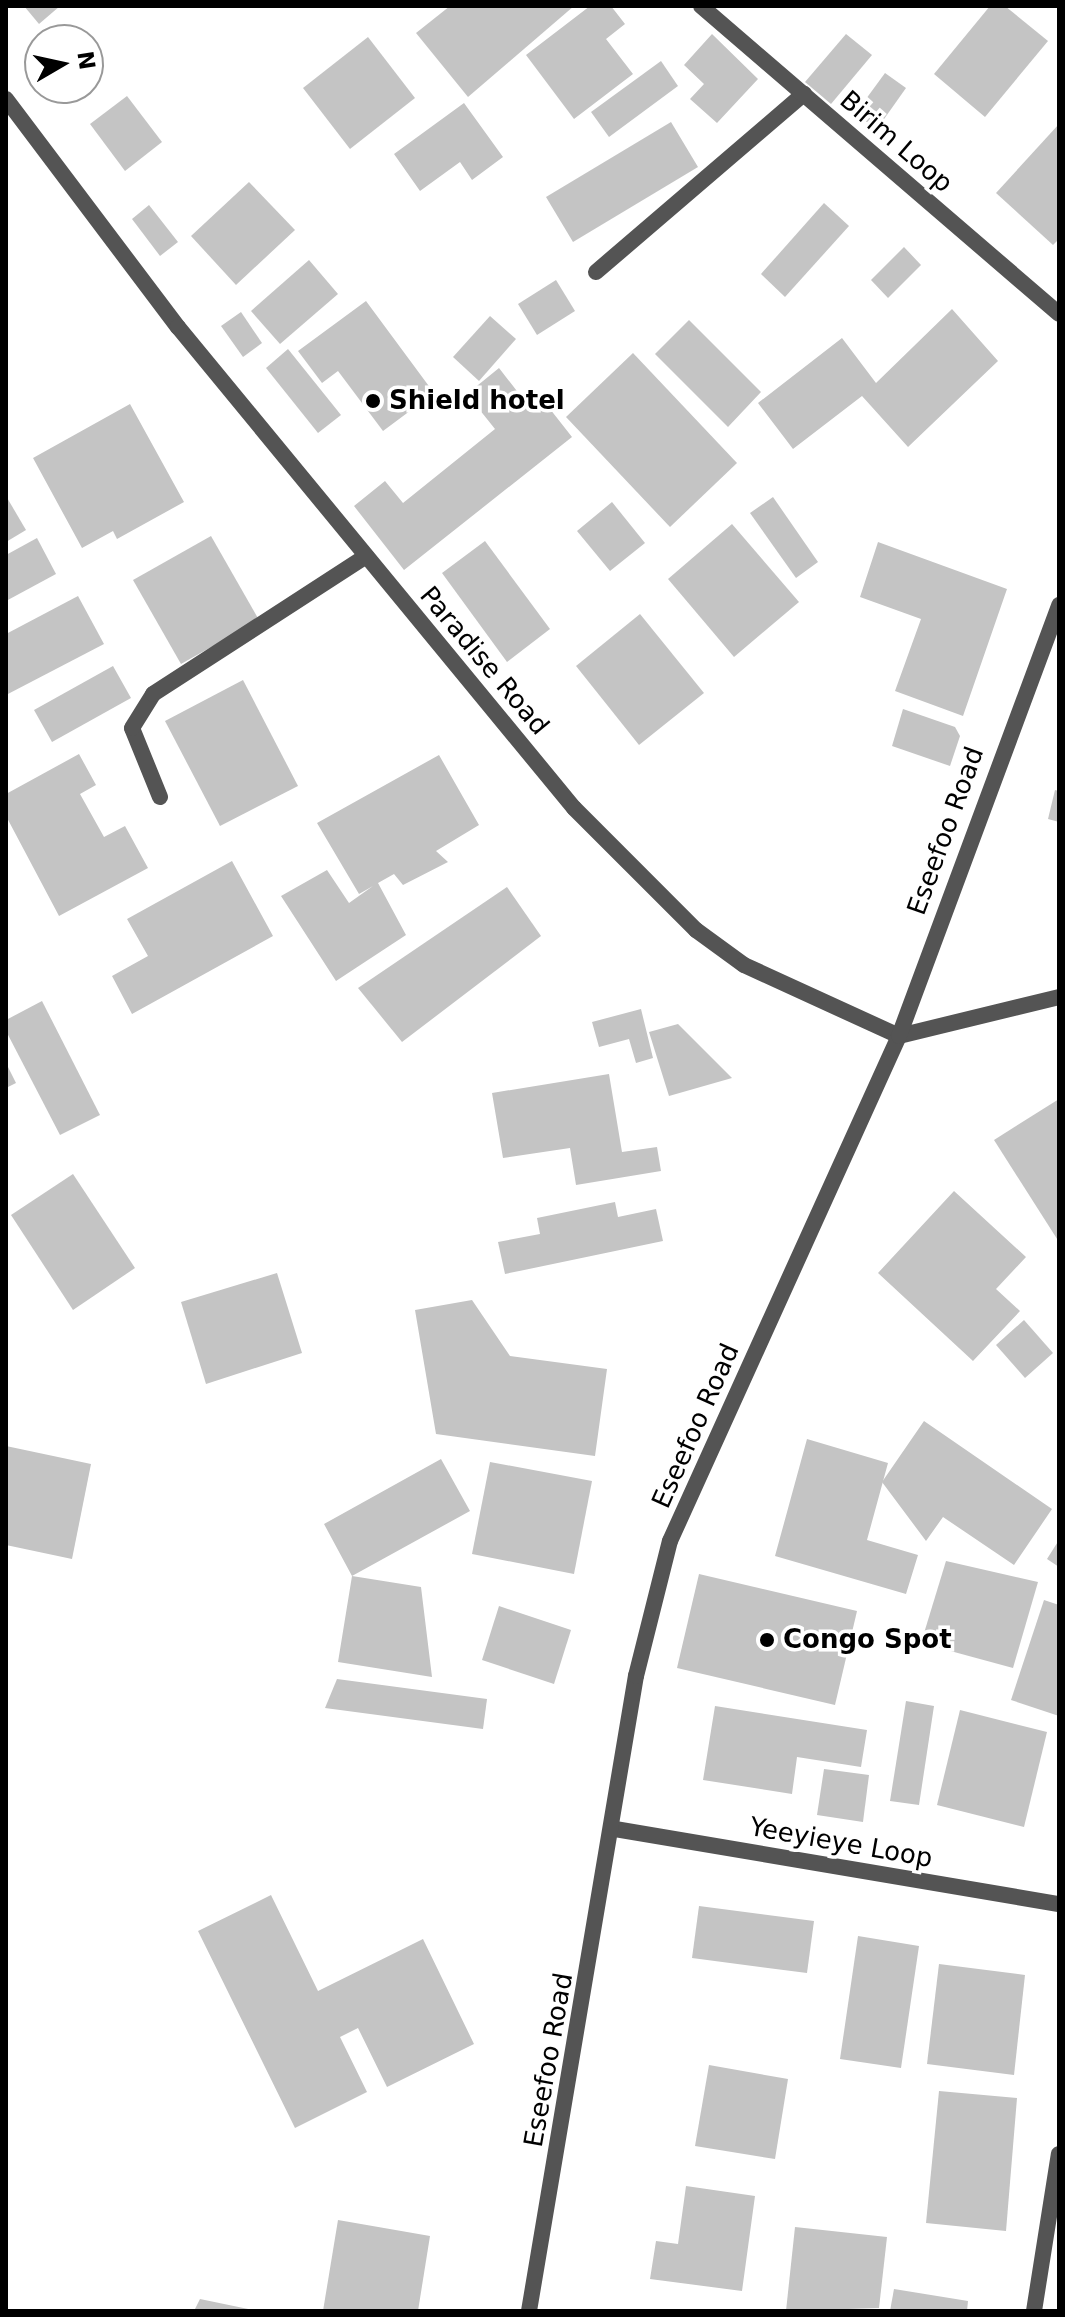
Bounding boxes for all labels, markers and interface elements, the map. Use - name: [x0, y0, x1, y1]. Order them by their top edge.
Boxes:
- north arrow: [24, 24, 104, 104]
- text: N: [72, 49, 100, 72]
- street label: Birim Loop: [833, 85, 959, 199]
- place label: Shield hotel: [389, 385, 565, 417]
- marker: Shield hotel: [364, 392, 382, 410]
- street label: Paradise Road: [413, 581, 555, 741]
- street label: Eseefoo Road: [901, 743, 991, 919]
- street label: Eseefoo Road: [646, 1339, 746, 1513]
- place label: Congo Spot: [783, 1624, 952, 1656]
- marker: Congo Spot: [758, 1631, 776, 1649]
- street label: Yeeyieye Loop: [747, 1812, 935, 1874]
- street label: Eseefoo Road: [518, 1970, 580, 2150]

